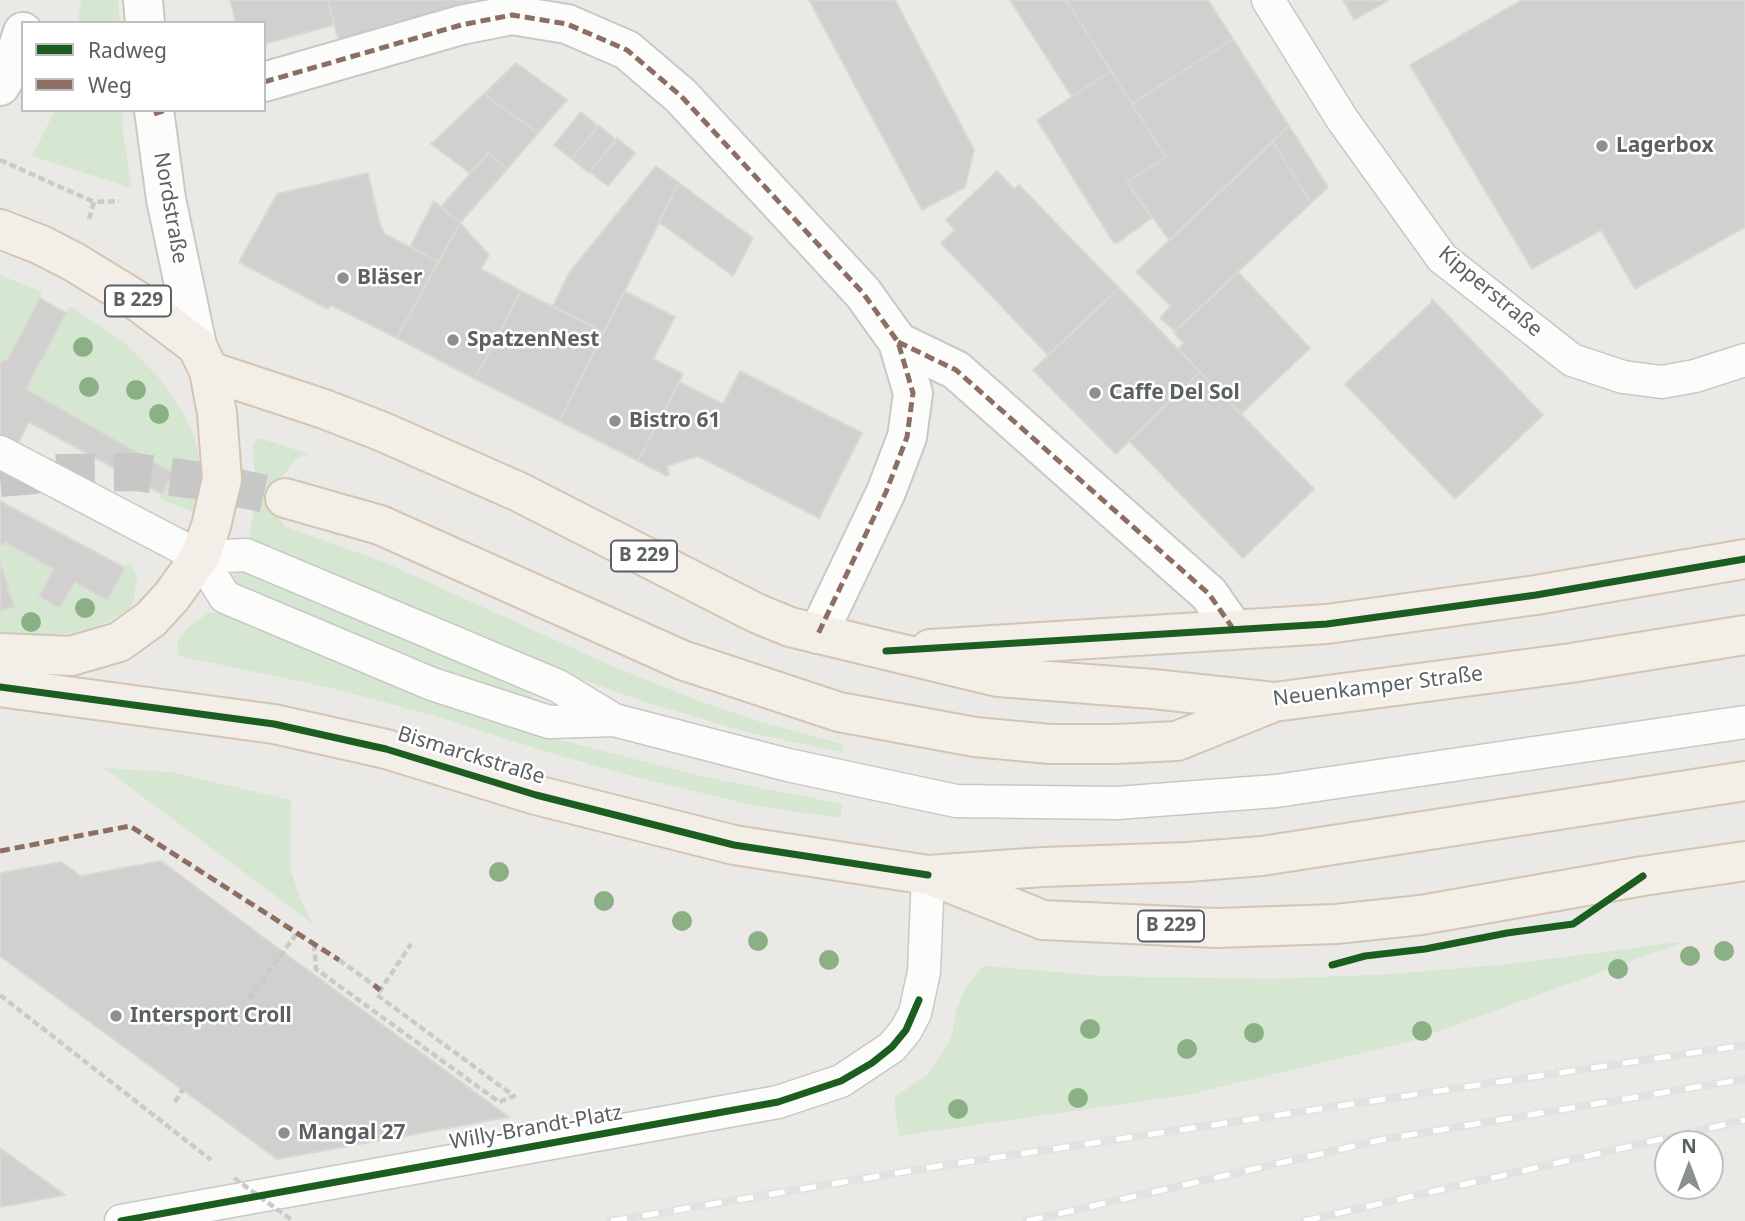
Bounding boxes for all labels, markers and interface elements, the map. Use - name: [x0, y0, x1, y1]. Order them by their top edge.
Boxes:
- legend: [21, 21, 266, 112]
- text: Radweg: [88, 36, 167, 64]
- text: Weg: [88, 71, 132, 99]
- place label: Lagerbox: [1616, 133, 1714, 159]
- marker: Lagerbox: [1594, 138, 1610, 154]
- street label: Nordstraße: [148, 150, 192, 266]
- street label: Kipperstraße: [1433, 241, 1547, 343]
- place label: Bläser: [357, 265, 422, 291]
- marker: Bläser: [335, 270, 351, 286]
- road number: B 229: [105, 286, 171, 316]
- place label: SpatzenNest: [467, 327, 599, 353]
- marker: SpatzenNest: [445, 332, 461, 348]
- place label: Caffe Del Sol: [1109, 380, 1240, 406]
- marker: Caffe Del Sol: [1087, 385, 1103, 401]
- place label: Bistro 61: [629, 408, 720, 434]
- marker: Bistro 61: [607, 413, 623, 429]
- road number: B 229: [611, 540, 677, 572]
- street label: Neuenkamper Straße: [1272, 662, 1484, 712]
- street label: Bismarckstraße: [394, 722, 548, 790]
- road number: B 229: [1138, 910, 1204, 942]
- place label: Intersport Croll: [130, 1003, 292, 1029]
- marker: Intersport Croll: [108, 1008, 124, 1024]
- street label: Willy-Brandt-Platz: [448, 1100, 624, 1156]
- place label: Mangal 27: [298, 1120, 406, 1146]
- marker: Mangal 27: [276, 1125, 292, 1141]
- north arrow: [1654, 1130, 1724, 1200]
- text: N: [1681, 1133, 1697, 1159]

